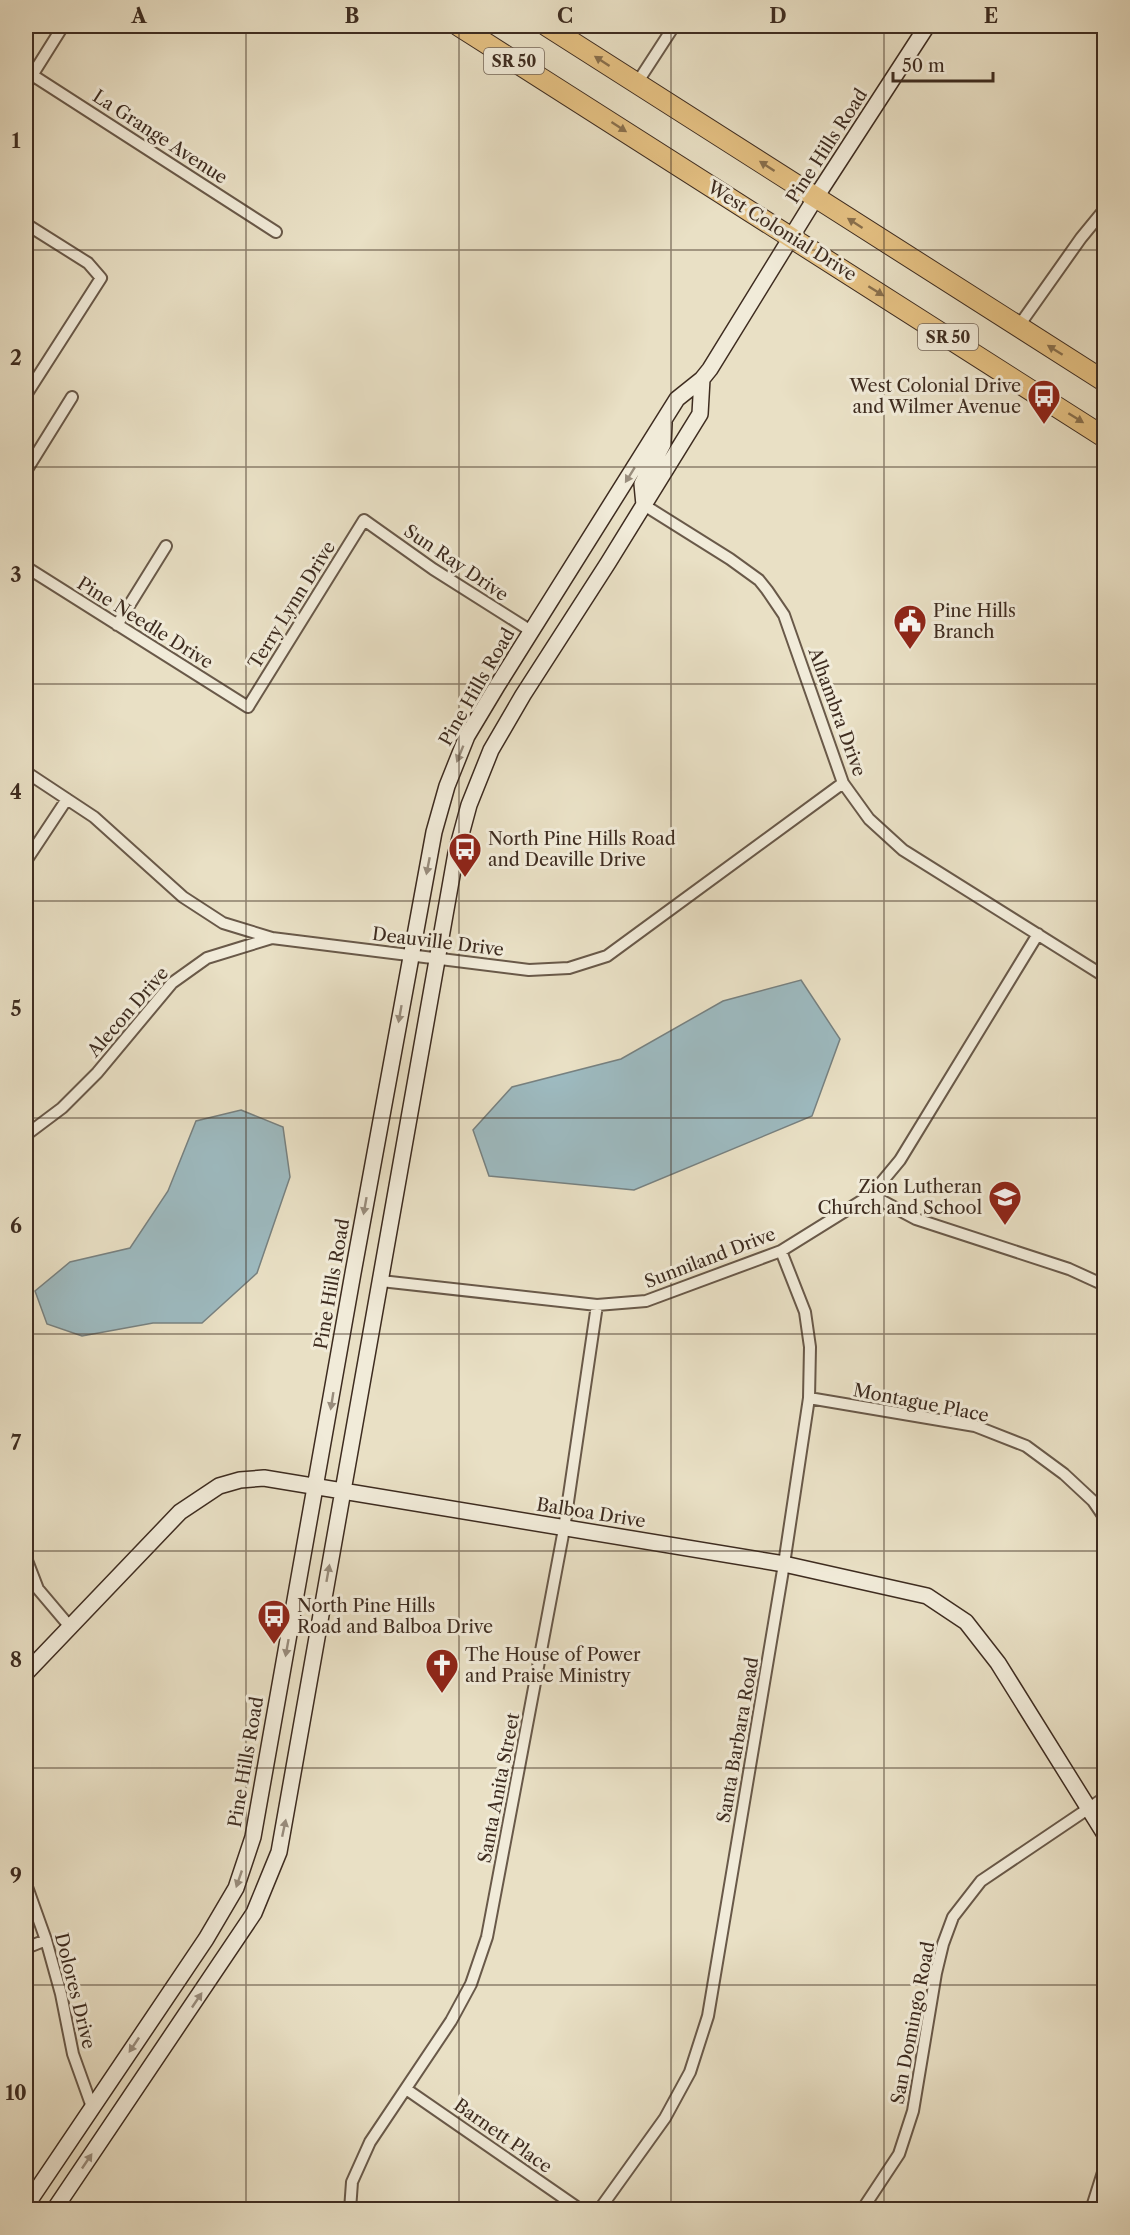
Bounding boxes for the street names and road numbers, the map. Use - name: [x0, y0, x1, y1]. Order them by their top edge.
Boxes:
- road number: SR 50: [484, 48, 544, 74]
- street label: La Grange Avenue: [89, 85, 231, 189]
- street label: Pine Hills Road: [782, 85, 872, 207]
- street label: West Colonial Drive: [703, 176, 861, 286]
- road number: SR 50: [918, 324, 978, 350]
- street label: Sun Ray Drive: [400, 520, 512, 606]
- street label: Terry Lynn Drive: [244, 537, 340, 673]
- street label: Pine Needle Drive: [73, 572, 217, 674]
- street label: Pine Hills Road: [434, 624, 520, 750]
- street label: Alhambra Drive: [803, 644, 870, 779]
- street label: Deauville Drive: [371, 923, 505, 961]
- street label: Alecon Drive: [82, 962, 173, 1062]
- street label: Pine Hills Road: [310, 1217, 354, 1351]
- street label: Sunniland Drive: [641, 1223, 779, 1293]
- street label: Montague Place: [851, 1379, 991, 1427]
- street label: Balboa Drive: [535, 1494, 647, 1532]
- street label: Santa Barbara Road: [713, 1655, 763, 1825]
- street label: Pine Hills Road: [224, 1695, 268, 1829]
- street label: Santa Anita Street: [474, 1710, 524, 1865]
- street label: Dolores Drive: [50, 1931, 100, 2051]
- street label: San Domingo Road: [886, 1940, 940, 2106]
- street label: Barnett Place: [450, 2094, 556, 2178]

